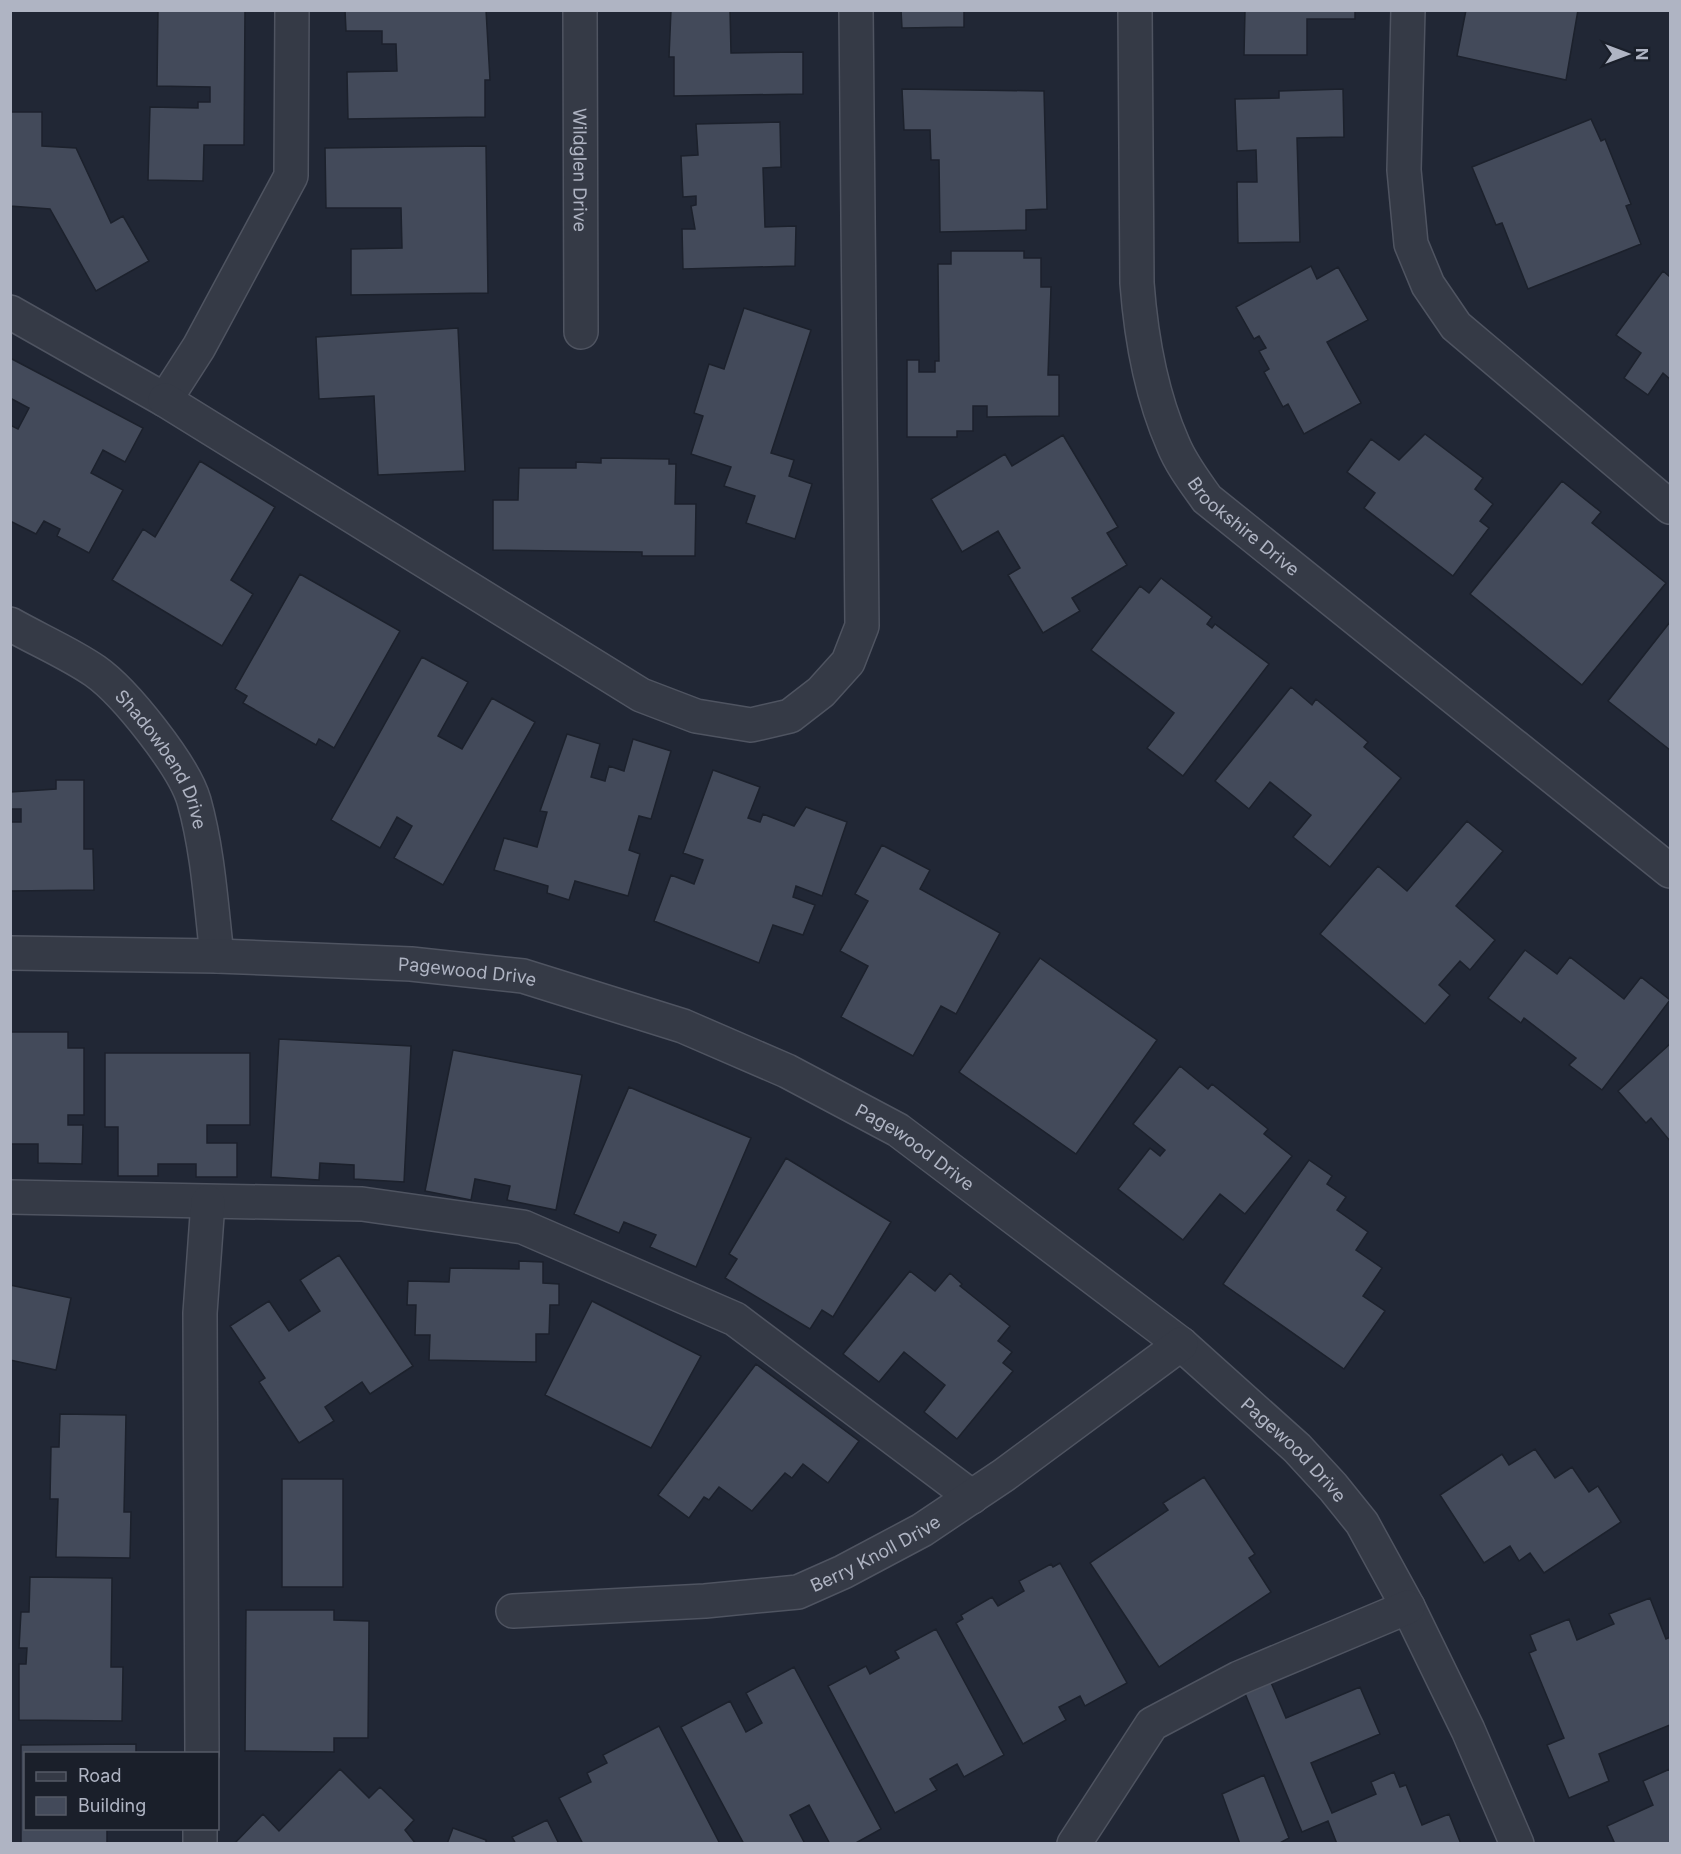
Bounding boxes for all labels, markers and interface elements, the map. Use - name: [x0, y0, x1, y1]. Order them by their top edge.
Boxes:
- north arrow: [1597, 24, 1657, 84]
- text: N: [1632, 48, 1652, 60]
- street label: Wildglen Drive: [570, 108, 591, 232]
- street label: Brookshire Drive: [1184, 473, 1304, 580]
- street label: Shadowbend Drive: [111, 685, 211, 831]
- street label: Pagewood Drive: [398, 953, 539, 990]
- street label: Pagewood Drive: [852, 1099, 979, 1195]
- street label: Pagewood Drive: [1237, 1393, 1351, 1506]
- street label: Berry Knoll Drive: [807, 1510, 944, 1596]
- legend: [24, 1752, 219, 1830]
- text: Road: [78, 1765, 121, 1786]
- text: Building: [78, 1795, 146, 1816]

